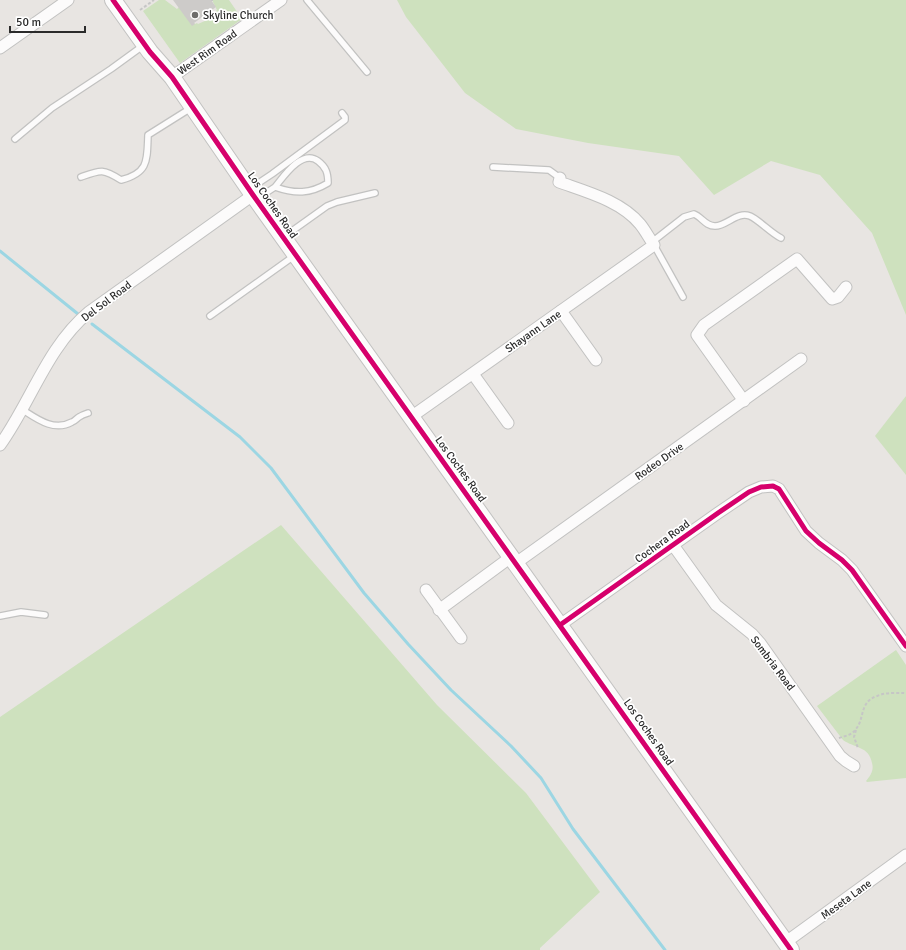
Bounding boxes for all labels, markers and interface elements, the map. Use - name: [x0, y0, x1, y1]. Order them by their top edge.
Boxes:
- scale bar: [10, 8, 85, 34]
- place label: Skyline Church: [203, 9, 274, 22]
- marker: Skyline Church: [190, 10, 200, 20]
- text: 50 m: [16, 15, 41, 30]
- street label: West Rim Road: [175, 27, 240, 78]
- street label: Los Coches Road: [245, 170, 300, 241]
- street label: Del Sol Road: [79, 278, 134, 324]
- street label: Shayann Lane: [503, 307, 564, 355]
- street label: Los Coches Road: [432, 434, 489, 505]
- street label: Rodeo Drive: [633, 440, 686, 483]
- street label: Cochera Road: [632, 517, 692, 566]
- street label: Sombria Road: [748, 633, 797, 693]
- street label: Los Coches Road: [621, 697, 676, 768]
- street label: Meseta Lane: [818, 877, 874, 922]

